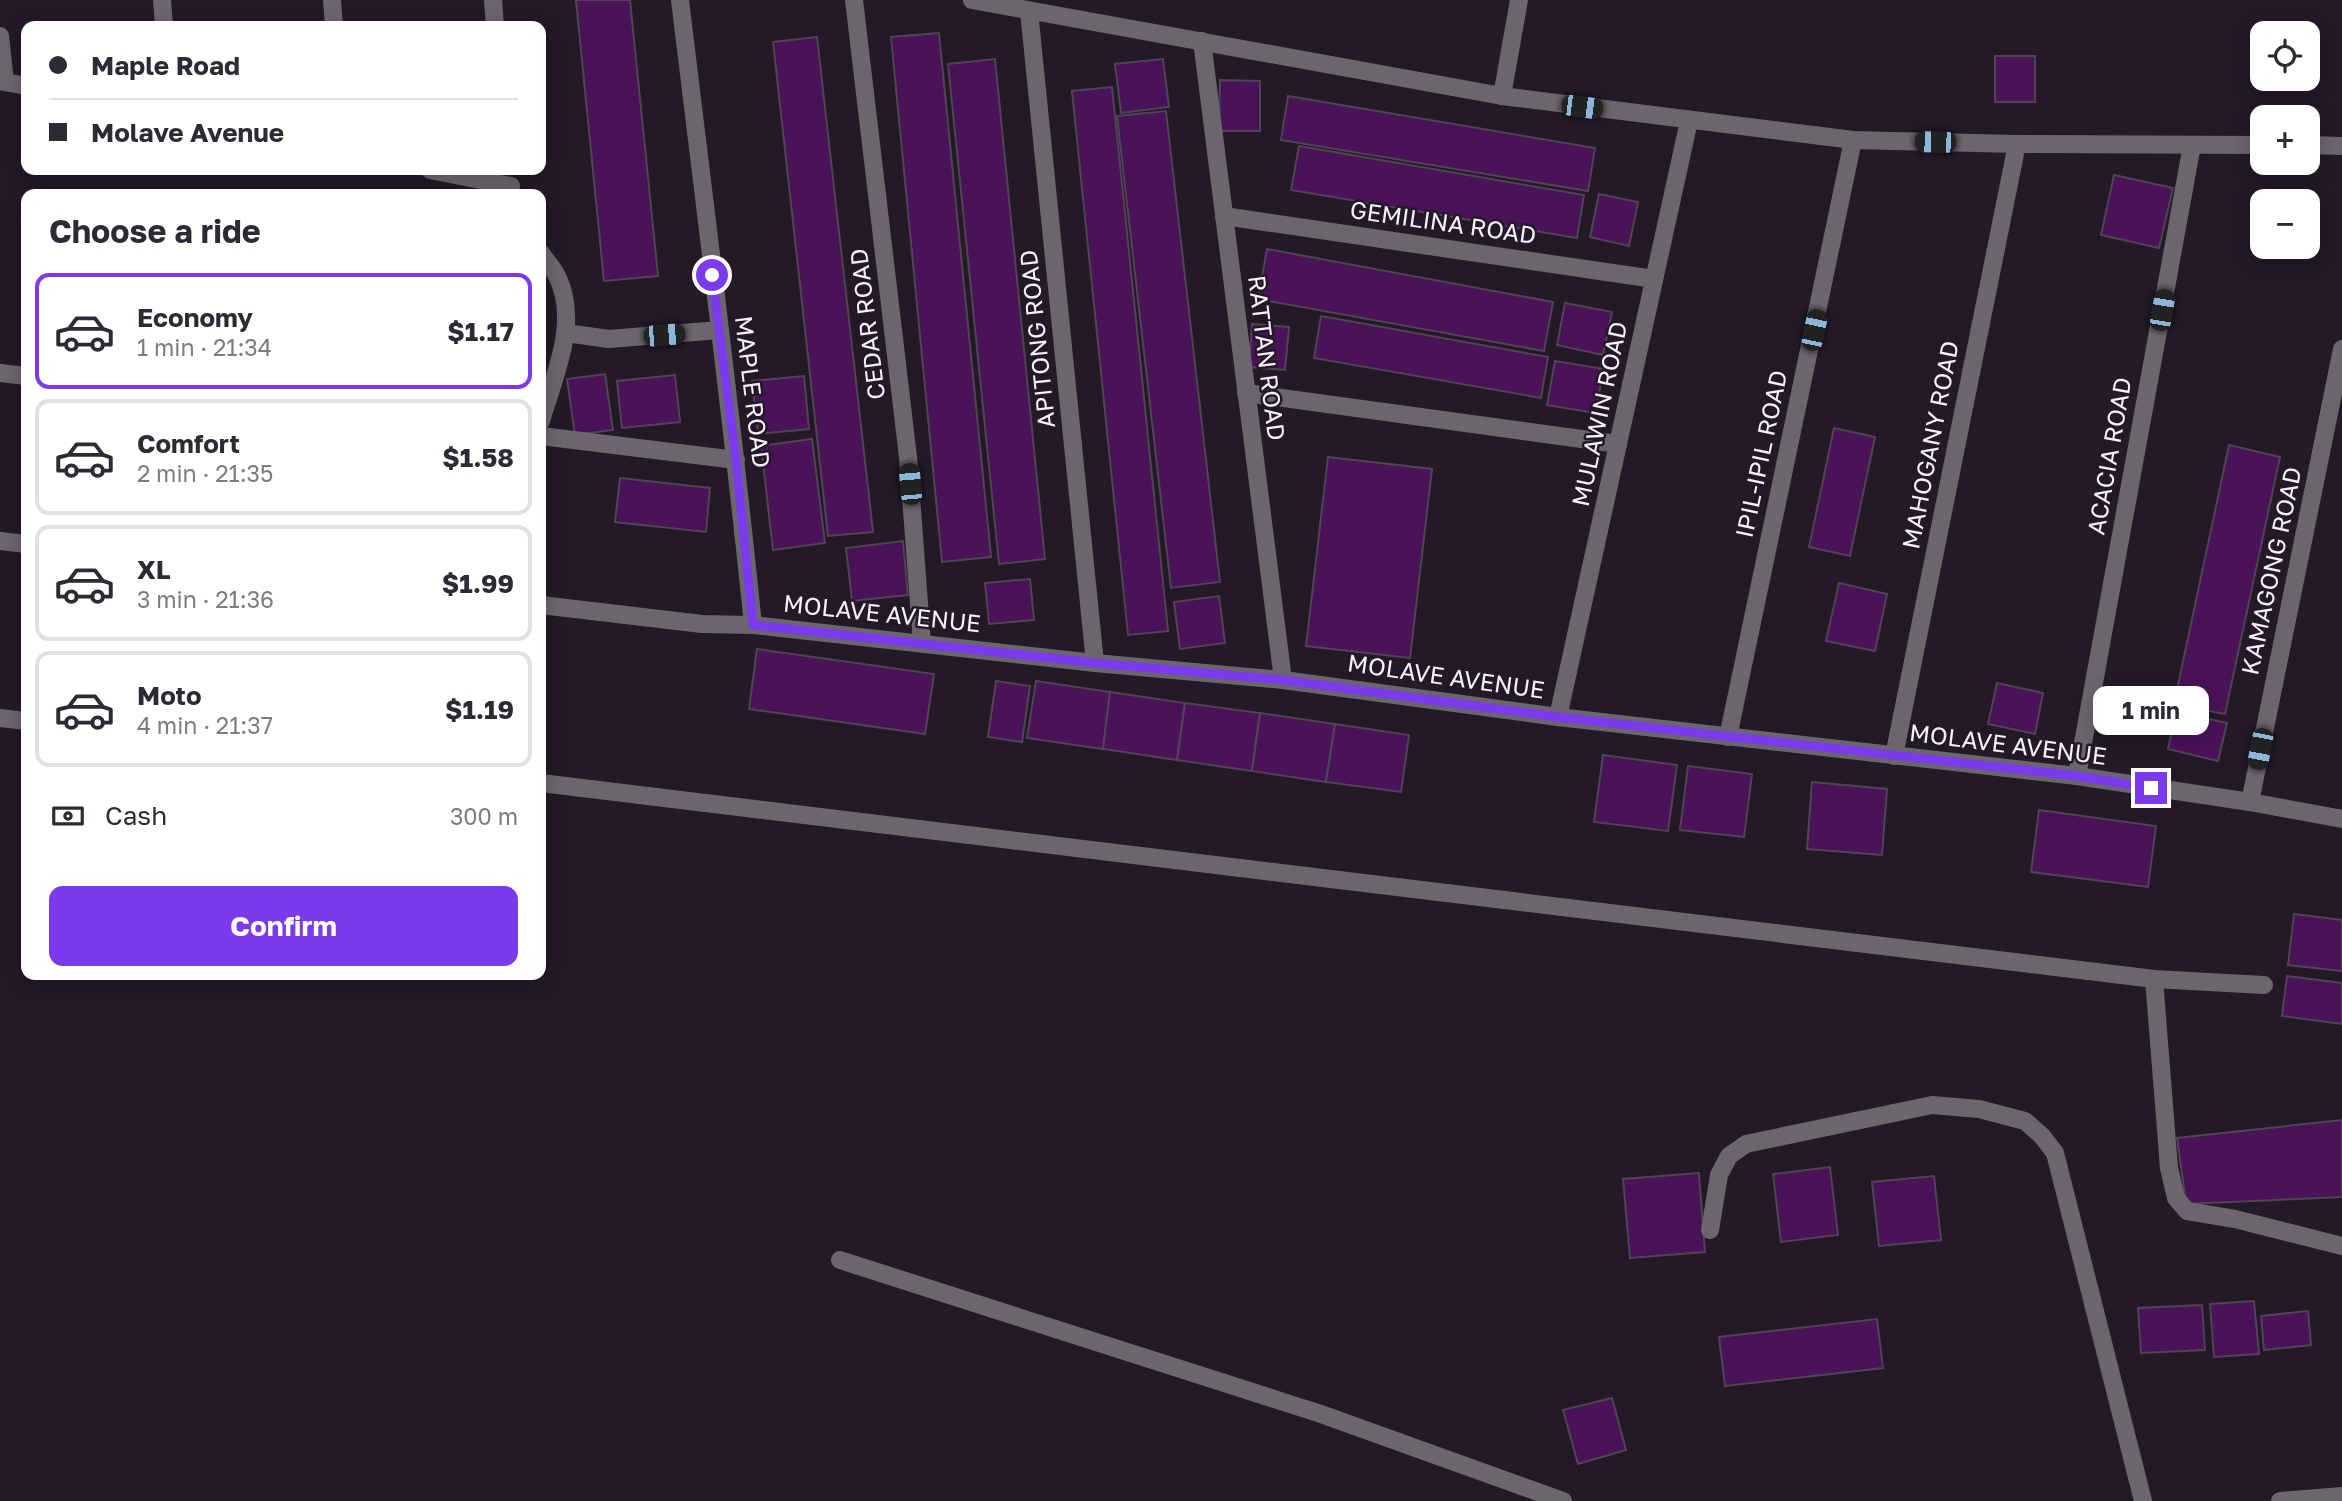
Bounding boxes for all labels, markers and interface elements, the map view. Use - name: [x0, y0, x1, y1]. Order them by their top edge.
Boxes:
- map controls: [2250, 21, 2320, 259]
- button: locate: [2250, 21, 2320, 91]
- text: Maple Road: [91, 50, 240, 81]
- car: [1560, 94, 1605, 120]
- button: +: [2250, 105, 2320, 175]
- text: Molave Avenue: [91, 117, 284, 148]
- car: [1914, 131, 1957, 153]
- button: −: [2250, 189, 2320, 259]
- street label: GEMILINA ROAD: [1348, 194, 1538, 249]
- text: Choose a ride: [49, 212, 261, 250]
- street label: CEDAR ROAD: [843, 247, 890, 401]
- street label: APITONG ROAD: [1013, 249, 1060, 430]
- route start: [696, 259, 728, 291]
- street label: RATTAN ROAD: [1243, 274, 1292, 442]
- car: [2149, 287, 2176, 333]
- icon: car: [53, 300, 116, 363]
- text: Economy: [137, 302, 253, 333]
- car: [1800, 307, 1829, 353]
- street label: MAPLE ROAD: [730, 314, 777, 470]
- text: $1.17: [447, 316, 514, 347]
- street label: MULAWIN ROAD: [1565, 318, 1632, 509]
- car: [643, 323, 686, 347]
- text: 1 min · 21:34: [137, 333, 272, 361]
- street label: MAHOGANY ROAD: [1895, 338, 1964, 551]
- street label: IPIL-IPIL ROAD: [1729, 367, 1792, 540]
- street label: ACACIA ROAD: [2080, 375, 2137, 537]
- icon: car: [53, 426, 116, 489]
- text: Comfort: [137, 428, 240, 459]
- text: $1.58: [442, 442, 514, 473]
- text: 2 min · 21:35: [137, 459, 273, 487]
- car: [898, 462, 923, 506]
- street label: KAMAGONG ROAD: [2234, 464, 2307, 677]
- icon: car: [53, 552, 116, 615]
- text: XL: [137, 554, 171, 585]
- text: $1.99: [442, 568, 514, 599]
- text: 3 min · 21:36: [137, 585, 274, 613]
- street label: MOLAVE AVENUE: [782, 588, 982, 637]
- street label: MOLAVE AVENUE: [1346, 647, 1547, 704]
- icon: car: [53, 678, 116, 741]
- text: Moto: [137, 680, 202, 711]
- callout: 1 min: [2093, 686, 2209, 736]
- text: $1.19: [445, 694, 514, 725]
- text: 1 min: [2122, 696, 2180, 724]
- text: 4 min · 21:37: [137, 711, 273, 739]
- street label: MOLAVE AVENUE: [1908, 717, 2108, 770]
- car: [2246, 726, 2275, 772]
- route end: [2135, 772, 2167, 804]
- icon: cash: [49, 797, 87, 835]
- text: Cash: [105, 800, 167, 831]
- text: 300 m: [450, 802, 518, 830]
- button: Confirm: [49, 886, 518, 966]

